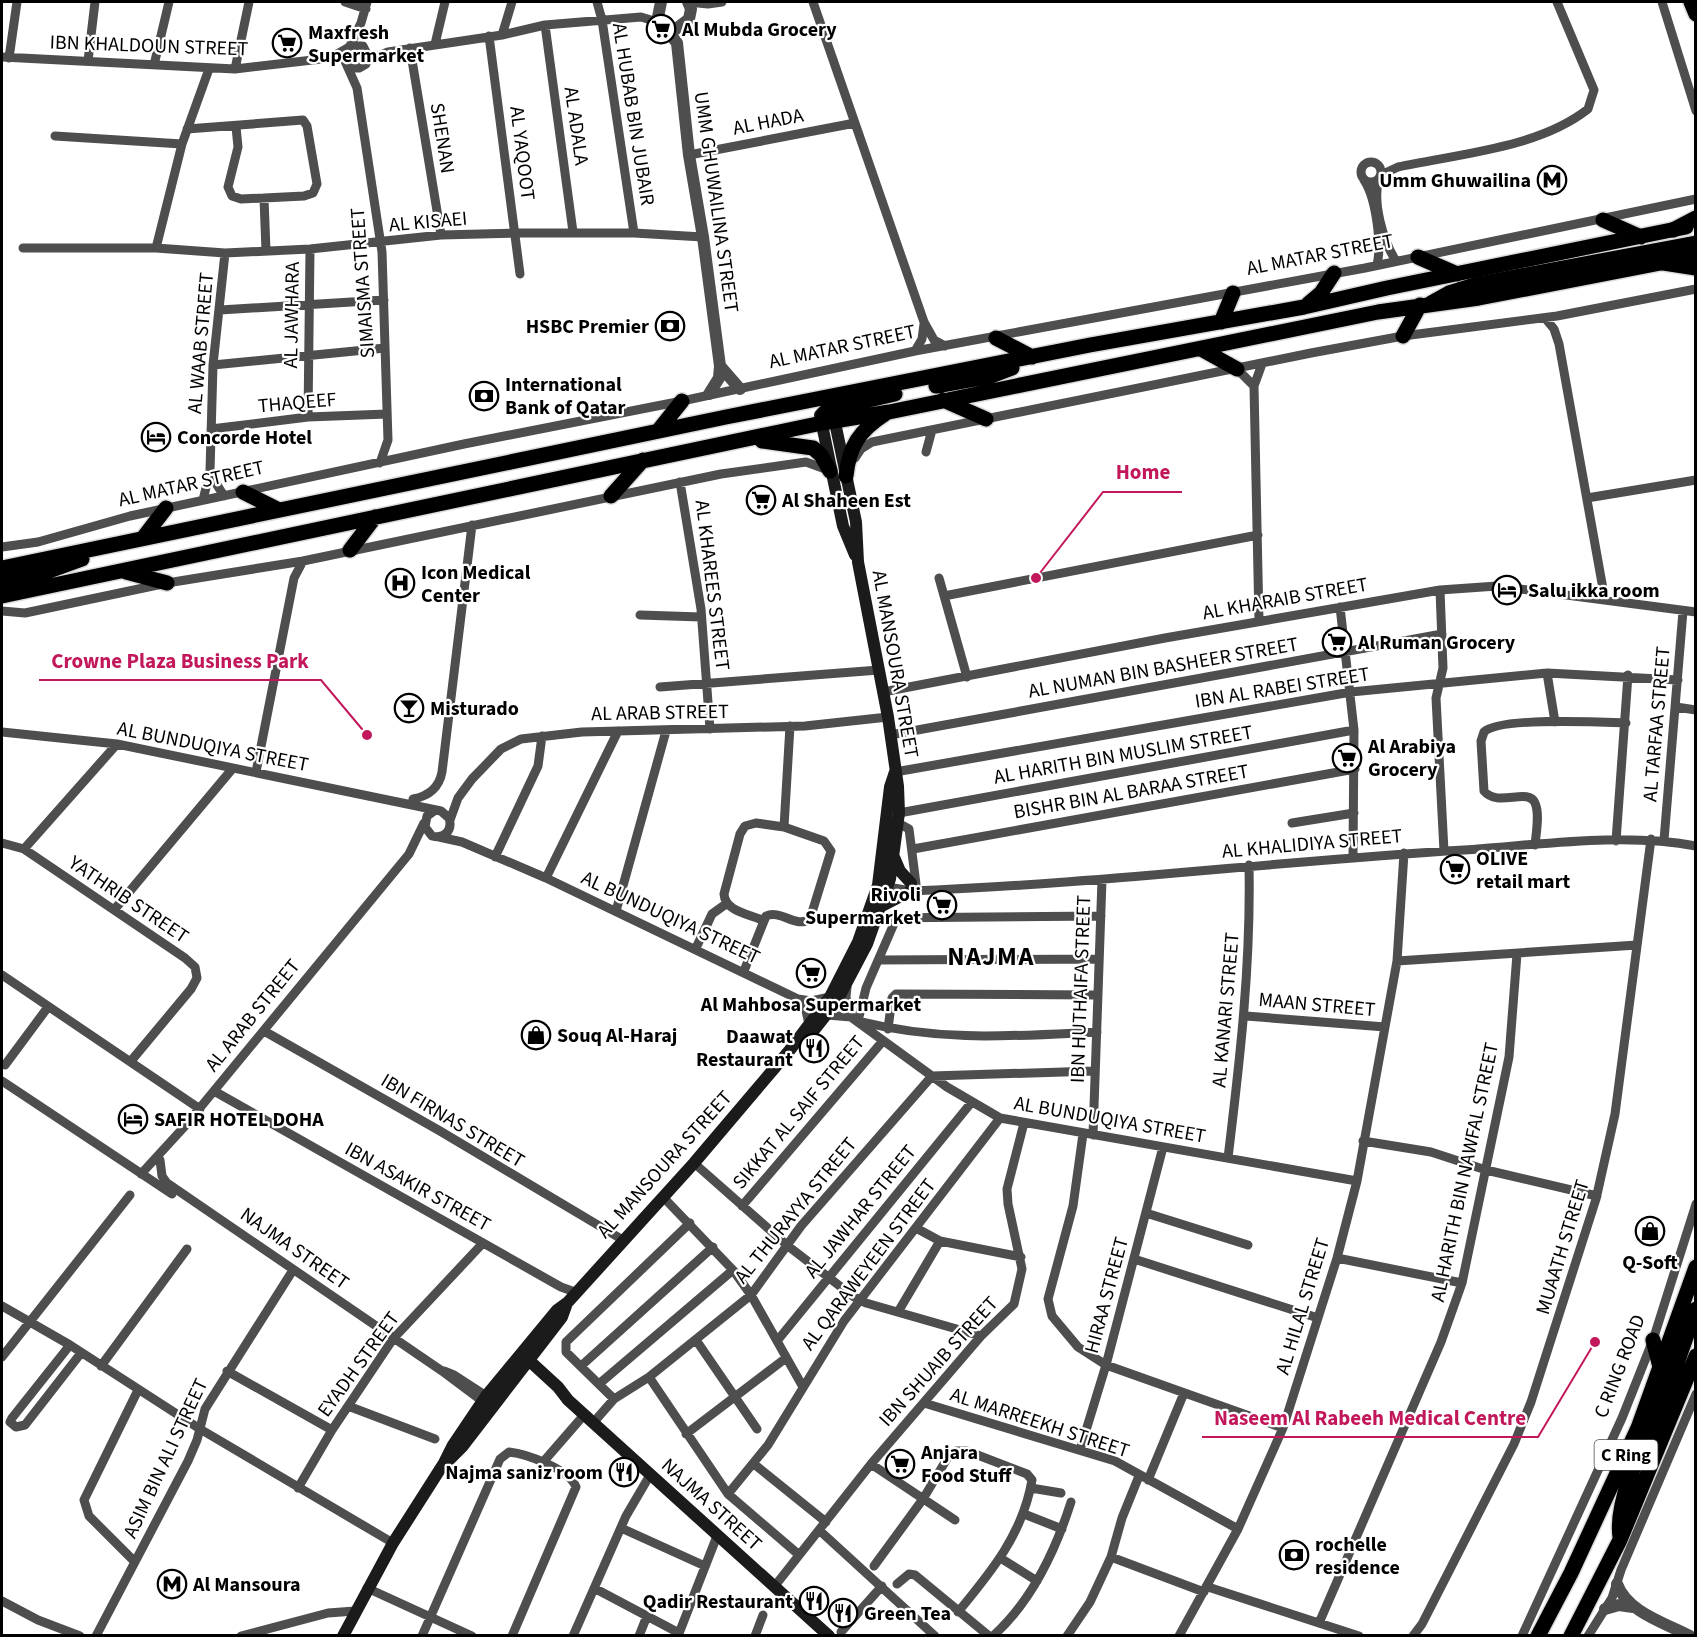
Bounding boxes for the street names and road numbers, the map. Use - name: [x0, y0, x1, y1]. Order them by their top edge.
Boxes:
- street label: AL HUBAB BIN JUBAIR: [605, 21, 661, 208]
- street label: IBN KHALDOUN STREET: [49, 29, 249, 63]
- street label: AL ADALA: [557, 85, 595, 167]
- street label: UMM GHUWAILINA STREET: [687, 90, 745, 315]
- street label: SHENAN: [423, 101, 461, 175]
- street label: AL HADA: [730, 101, 806, 143]
- street label: AL YAQOOT: [502, 104, 542, 202]
- street label: AL KISAEI: [388, 205, 469, 239]
- street label: SIMAISMA STREET: [344, 206, 382, 359]
- street label: AL MATAR STREET: [1244, 227, 1396, 283]
- street label: AL JAWHARA: [277, 261, 307, 369]
- street label: AL WAAB STREET: [181, 271, 221, 415]
- street label: AL MATAR STREET: [766, 318, 918, 376]
- street label: THAQEEF: [257, 386, 338, 420]
- street label: AL MATAR STREET: [115, 453, 267, 514]
- street label: AL KHAREES STREET: [688, 498, 736, 672]
- street label: AL MANSOURA STREET: [865, 568, 925, 760]
- street label: AL KHARAIB STREET: [1200, 571, 1370, 627]
- street label: AL NUMAN BIN BASHEER STREET: [1026, 630, 1301, 706]
- street label: AL TARFAA STREET: [1636, 645, 1678, 803]
- street label: IBN AL RABEI STREET: [1193, 660, 1372, 716]
- street label: AL ARAB STREET: [591, 698, 729, 728]
- street label: AL BUNDUQIYA STREET: [115, 715, 311, 779]
- street label: AL HARITH BIN MUSLIM STREET: [992, 718, 1255, 792]
- street label: BISHR BIN AL BARAA STREET: [1011, 757, 1251, 826]
- street label: AL KHALIDIYA STREET: [1221, 822, 1404, 866]
- street label: YATHRIB STREET: [62, 849, 194, 951]
- street label: AL BUNDUQIYA STREET: [577, 864, 765, 972]
- street label: IBN HUTHAIFA STREET: [1064, 894, 1098, 1083]
- street label: AL KANARI STREET: [1205, 931, 1247, 1089]
- street label: AL ARAB STREET: [199, 953, 307, 1078]
- street label: MAAN STREET: [1257, 986, 1377, 1024]
- street label: SIKKAT AL SAIF STREET: [726, 1030, 872, 1195]
- street label: AL HARITH BIN NAWFAL STREET: [1424, 1040, 1506, 1304]
- street label: IBN FIRNAS STREET: [375, 1067, 530, 1175]
- street label: AL MANSOURA STREET: [591, 1084, 739, 1245]
- street label: AL BUNDUQIYA STREET: [1012, 1089, 1208, 1151]
- street label: AL THURAYYA STREET: [728, 1131, 864, 1290]
- street label: IBN ASAKIR STREET: [340, 1135, 496, 1239]
- street label: AL JAWHAR STREET: [798, 1139, 923, 1284]
- street label: AL QARAWEYEEN STREET: [795, 1173, 943, 1356]
- street label: MUAATH STREET: [1529, 1176, 1597, 1318]
- street label: NAJMA STREET: [234, 1201, 355, 1297]
- street label: HIRAA STREET: [1078, 1234, 1136, 1357]
- street label: AL HILAL STREET: [1269, 1234, 1337, 1378]
- street label: IBN SHUAIB STREET: [873, 1290, 1005, 1433]
- street label: EYADH STREET: [311, 1306, 407, 1423]
- street label: C RING ROAD: [1587, 1310, 1653, 1422]
- street label: ASIM BIN ALI STREET: [117, 1374, 215, 1543]
- street label: AL MARREEKH STREET: [947, 1381, 1133, 1465]
- road number: C Ring: [1594, 1440, 1658, 1470]
- street label: NAJMA STREET: [655, 1452, 768, 1558]

